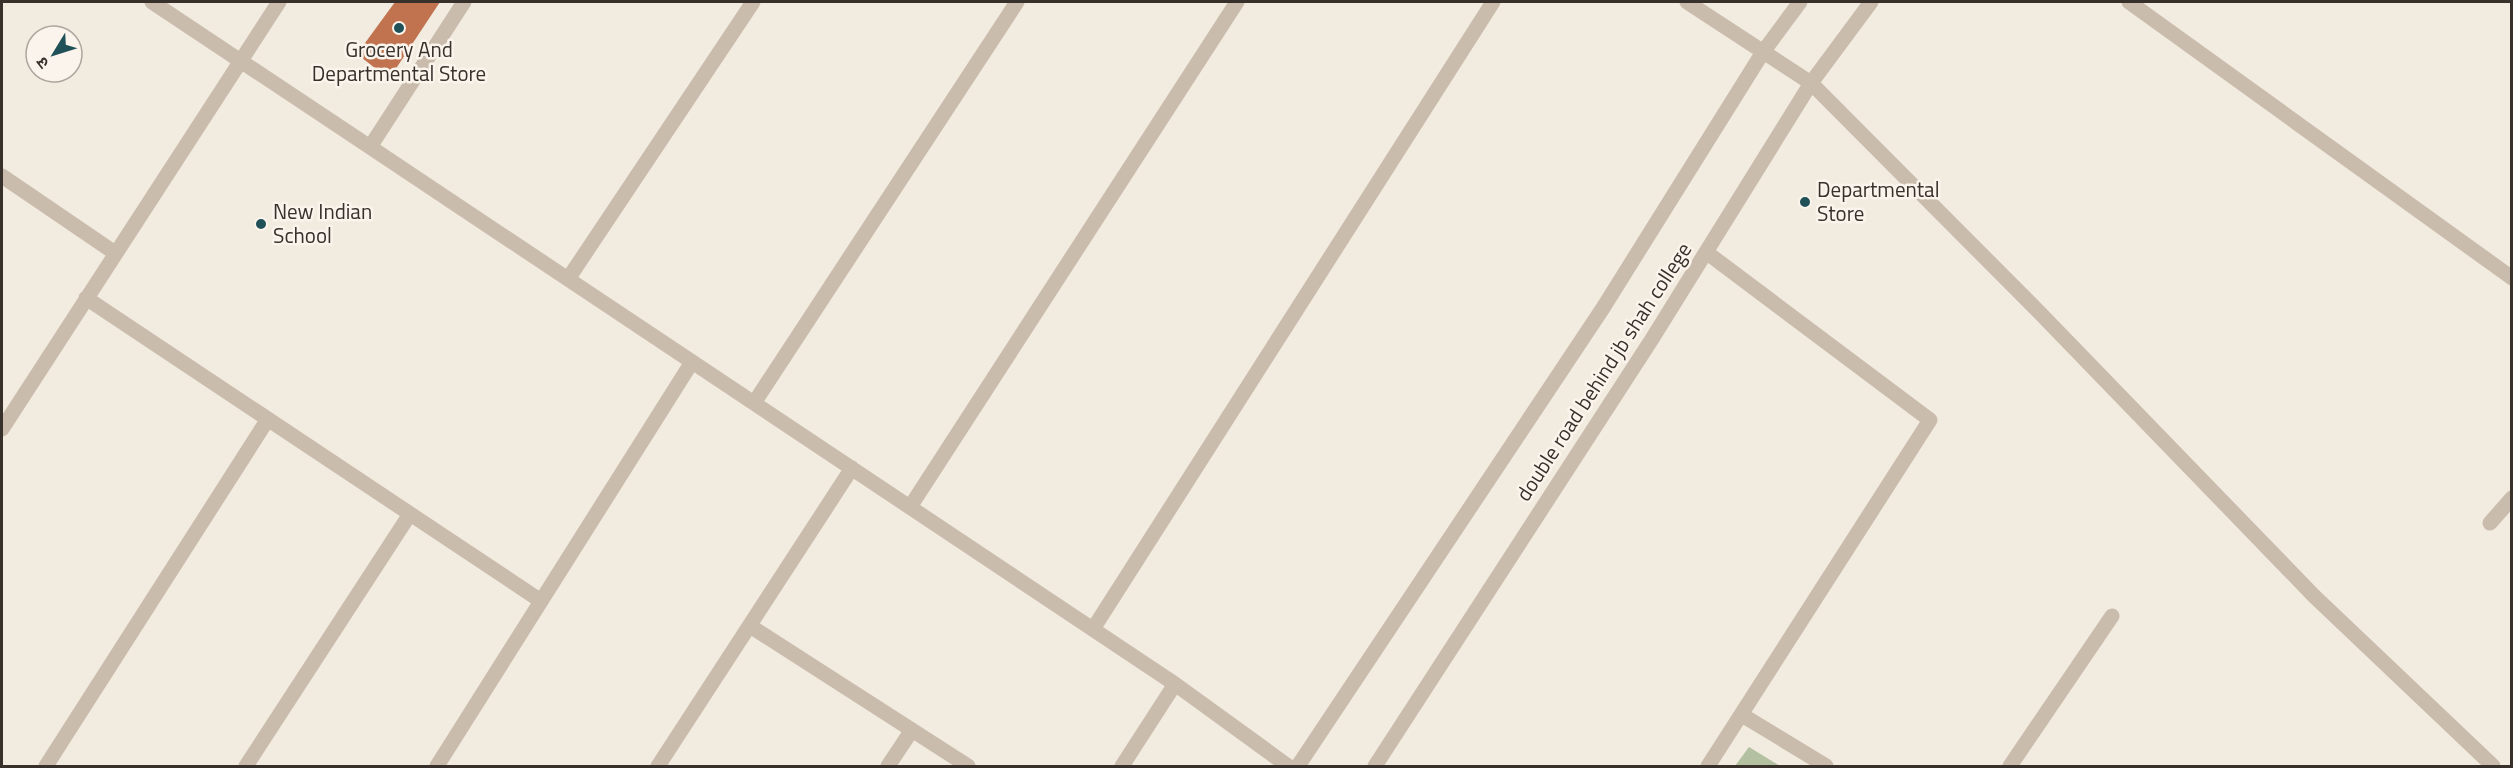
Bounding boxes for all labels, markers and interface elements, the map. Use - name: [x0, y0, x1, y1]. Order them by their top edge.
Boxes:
- marker: Grocery And Departmental Store: [392, 21, 406, 35]
- north arrow: [24, 24, 84, 84]
- place label: Grocery And Departmental Store: [312, 33, 486, 89]
- text: उ: [29, 52, 55, 74]
- place label: Departmental Store: [1817, 173, 1940, 229]
- place label: New Indian School: [273, 195, 372, 251]
- marker: Departmental Store: [1798, 195, 1812, 209]
- marker: New Indian School: [254, 217, 268, 231]
- street label: double road behind jb shah college: [1507, 236, 1699, 507]

